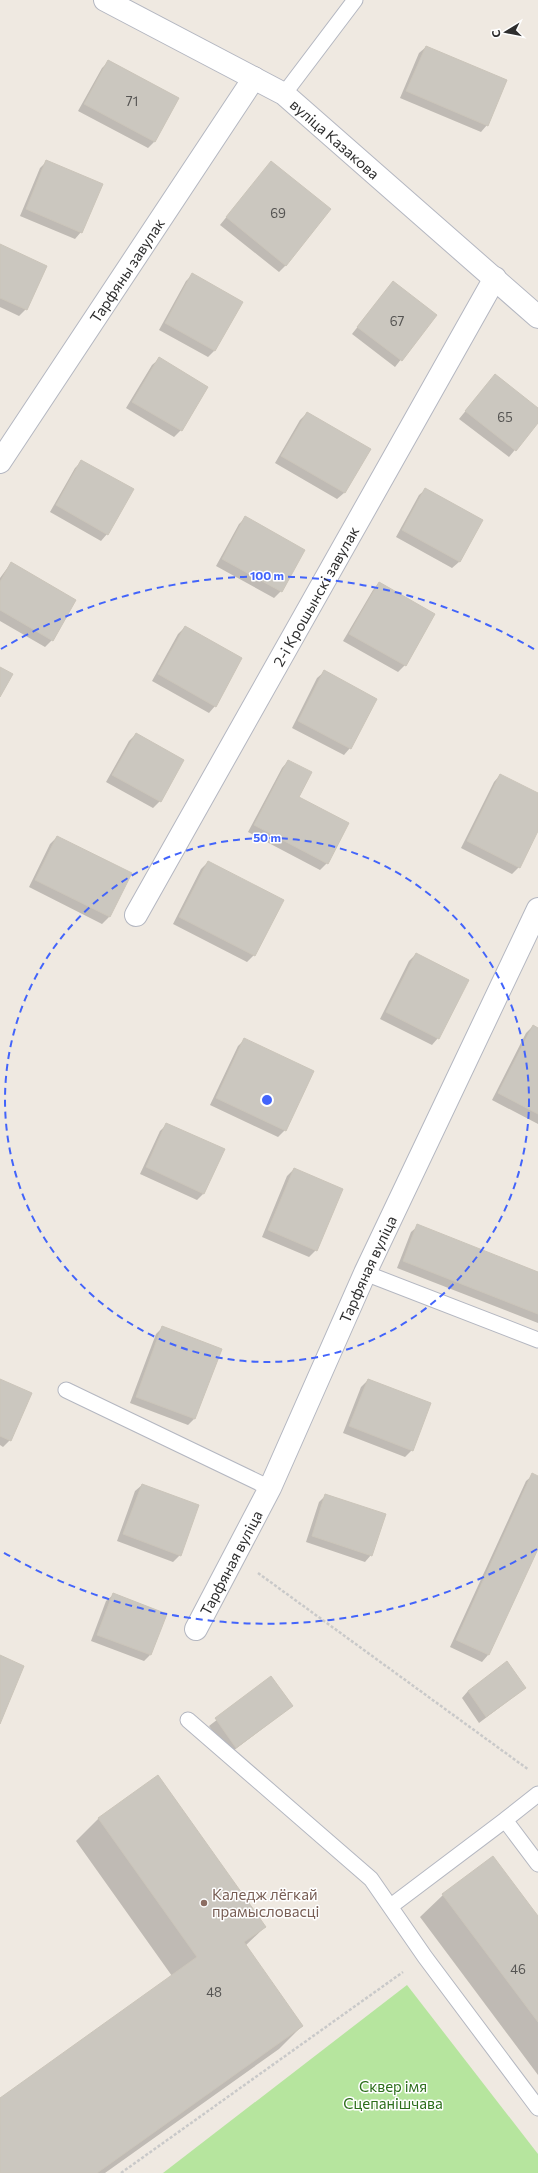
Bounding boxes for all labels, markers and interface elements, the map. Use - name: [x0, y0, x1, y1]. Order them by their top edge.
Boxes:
- north arrow: [486, 12, 526, 52]
- text: С: [489, 29, 503, 39]
- house number: 71: [126, 93, 138, 109]
- street label: вуліца Казакова: [287, 95, 383, 183]
- house number: 69: [270, 205, 286, 221]
- street label: Тарфяны завулак: [86, 214, 168, 326]
- house number: 67: [390, 313, 404, 329]
- house number: 65: [497, 409, 513, 425]
- street label: 2-і Крошынскі завулак: [269, 523, 362, 669]
- text: 100 m: [250, 568, 284, 582]
- text: 50 m: [253, 830, 281, 844]
- centre of rings: [260, 1093, 274, 1107]
- street label: Тарфяная вуліца: [335, 1213, 400, 1325]
- street label: Тарфяная вуліца: [196, 1507, 266, 1618]
- place label: Каледж лёгкай прамысловасці: [212, 1885, 319, 1920]
- marker: Каледж лёгкай прамысловасці: [199, 1898, 209, 1908]
- house number: 46: [510, 1961, 526, 1977]
- house number: 48: [206, 1984, 222, 2000]
- park label: Сквер імя Сцепанішчава: [343, 2077, 443, 2112]

